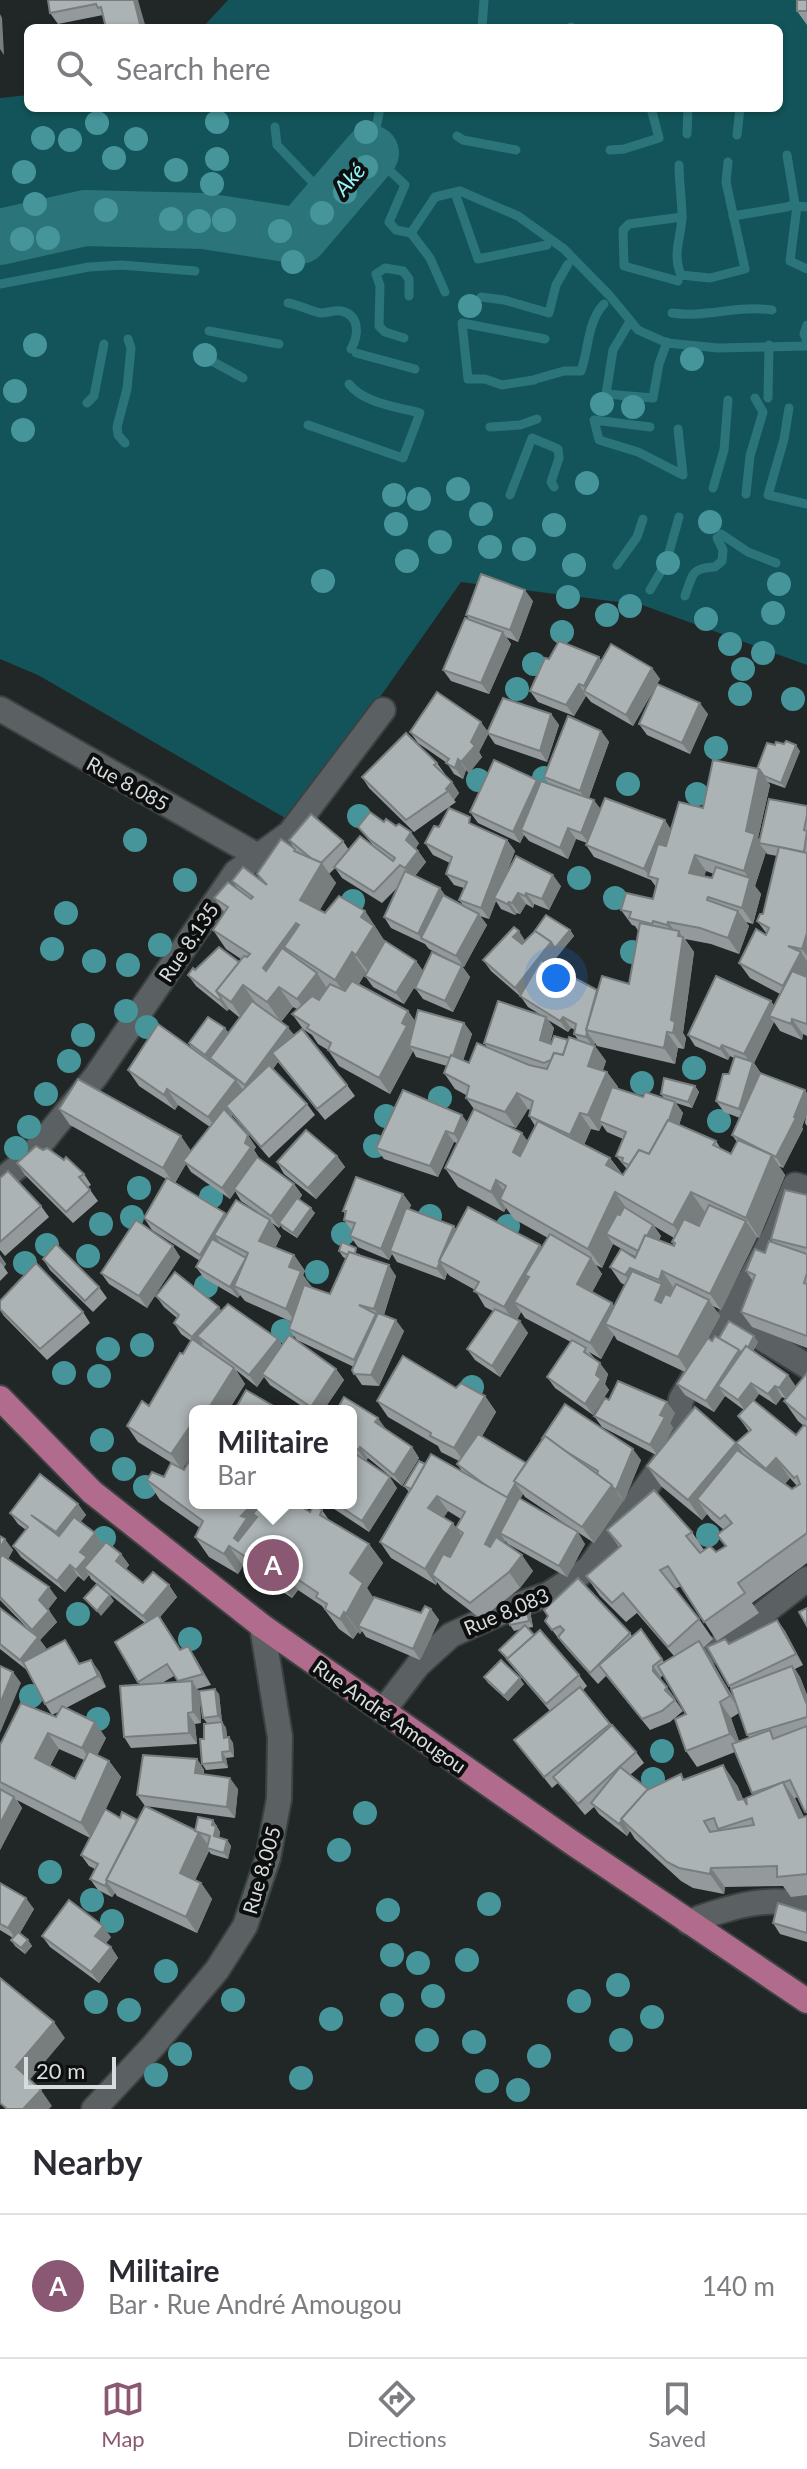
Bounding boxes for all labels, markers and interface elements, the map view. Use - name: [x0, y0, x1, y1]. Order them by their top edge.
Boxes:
- search box: [24, 24, 783, 112]
- icon: search: [52, 46, 96, 90]
- text: Search here: [116, 50, 271, 86]
- water label: Aké: [327, 157, 370, 202]
- street label: Rue 8.085: [83, 751, 173, 815]
- street label: Rue 8.135: [153, 898, 223, 986]
- your location: [536, 958, 576, 998]
- popup: [189, 1405, 357, 1509]
- text: Militaire: [217, 1423, 329, 1459]
- text: Bar: [217, 1459, 256, 1491]
- pin: A: [247, 1535, 299, 1595]
- street label: Rue 8.083: [460, 1582, 552, 1640]
- street label: Rue André Amougou: [309, 1654, 471, 1778]
- street label: Rue 8.005: [237, 1823, 285, 1917]
- scale bar: [24, 2053, 116, 2089]
- text: 20 m: [36, 2057, 85, 2084]
- text: Nearby: [32, 2141, 143, 2182]
- text: Militaire: [108, 2252, 220, 2288]
- text: A: [49, 2270, 67, 2302]
- text: 140 m: [702, 2270, 775, 2302]
- text: Bar · Rue André Amougou: [108, 2288, 402, 2320]
- tab: Map: [101, 2377, 145, 2452]
- tab: Directions: [347, 2377, 446, 2452]
- tab: Saved: [648, 2377, 706, 2452]

